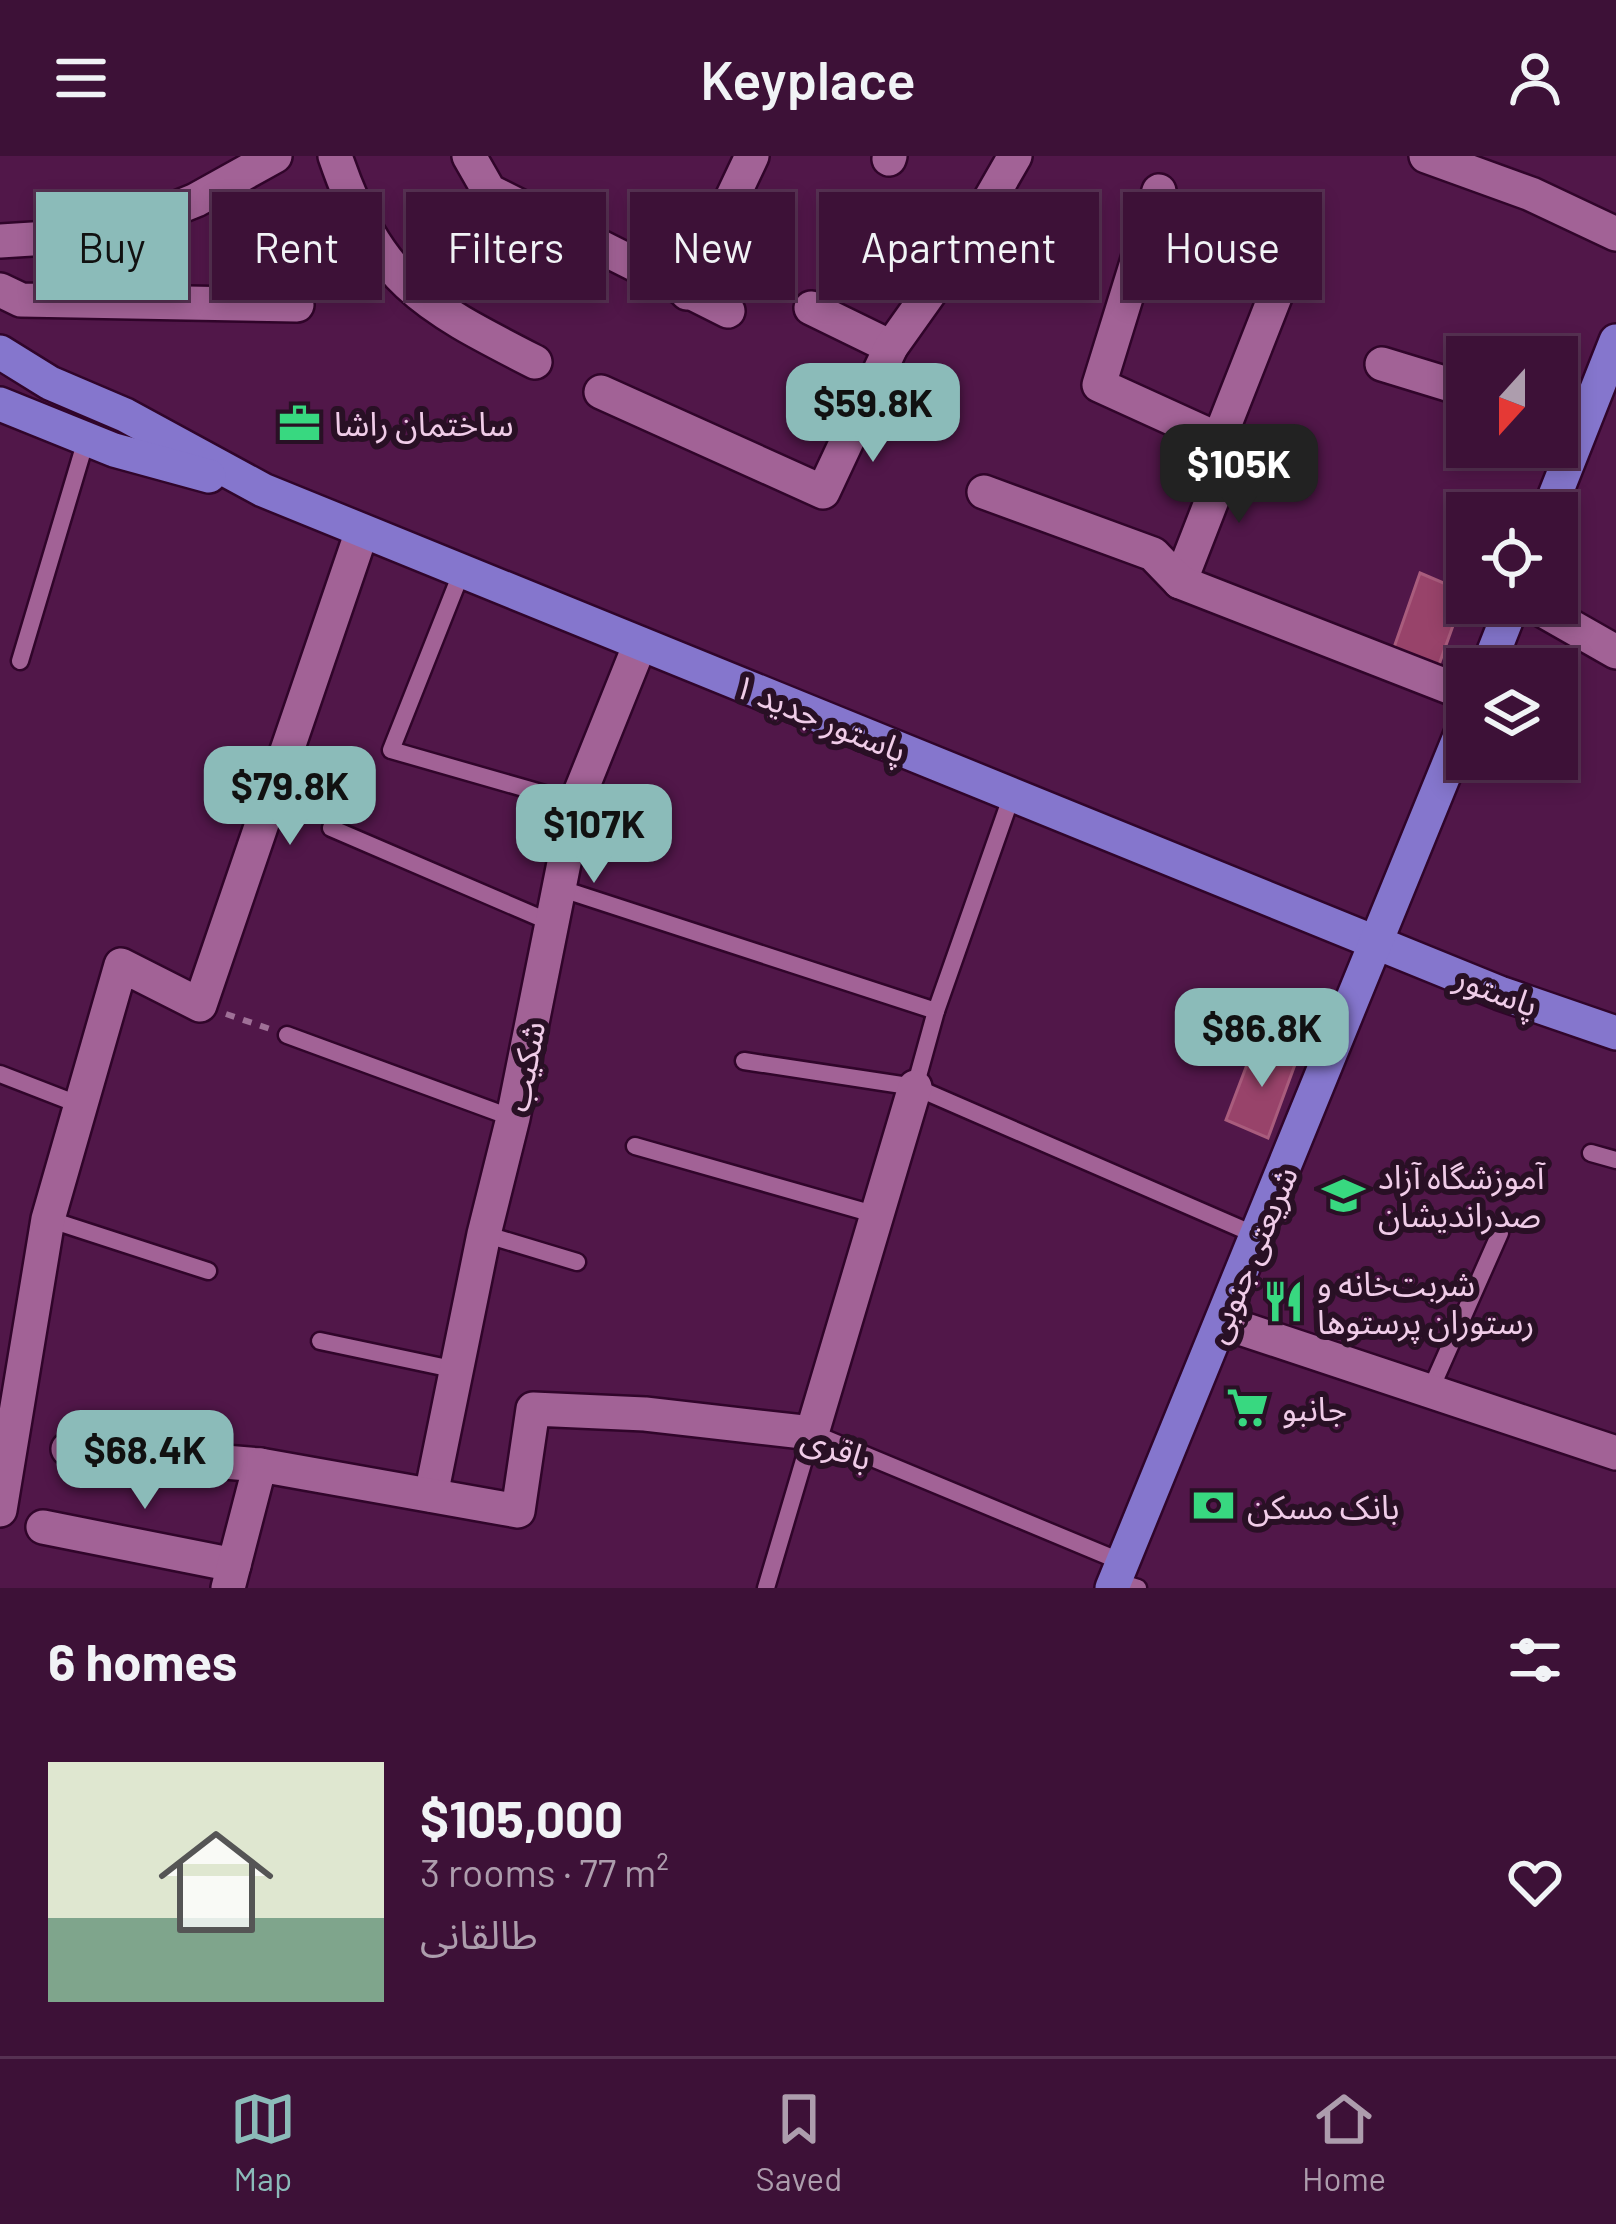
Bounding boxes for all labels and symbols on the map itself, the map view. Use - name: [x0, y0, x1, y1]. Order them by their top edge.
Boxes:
- north arrow: [1446, 336, 1578, 468]
- pin: $59.8K: [775, 363, 971, 465]
- office icon: ساختمان راشا: [277, 400, 323, 446]
- place label: ساختمان راشا: [334, 403, 514, 444]
- pin: $105K: [1155, 424, 1323, 526]
- street label: پاستور جدید ۱: [728, 664, 913, 773]
- pin: $79.8K: [192, 746, 388, 848]
- pin: $107K: [510, 784, 678, 886]
- street label: پاستور: [1448, 956, 1544, 1027]
- pin: $86.8K: [1164, 988, 1360, 1090]
- street label: شکیب: [496, 1018, 552, 1114]
- place label: آموزشگاه آزاد صدراندیشان: [1378, 1156, 1546, 1235]
- street label: شریعتی جنوبی: [1195, 1160, 1306, 1349]
- school or university icon: آموزشگاه آزاد صدراندیشان: [1321, 1172, 1367, 1218]
- place label: شربت‌خانه و رستوران پرستوها: [1317, 1263, 1534, 1344]
- restaurant icon: شربت‌خانه و رستوران پرستوها: [1260, 1279, 1306, 1325]
- supermarket icon: جانبو: [1225, 1385, 1271, 1431]
- place label: جانبو: [1282, 1388, 1347, 1429]
- pin: $68.4K: [47, 1410, 243, 1512]
- street label: باقری: [796, 1416, 877, 1478]
- bank icon: بانک مسکن: [1190, 1483, 1236, 1529]
- place label: بانک مسکن: [1247, 1486, 1399, 1527]

